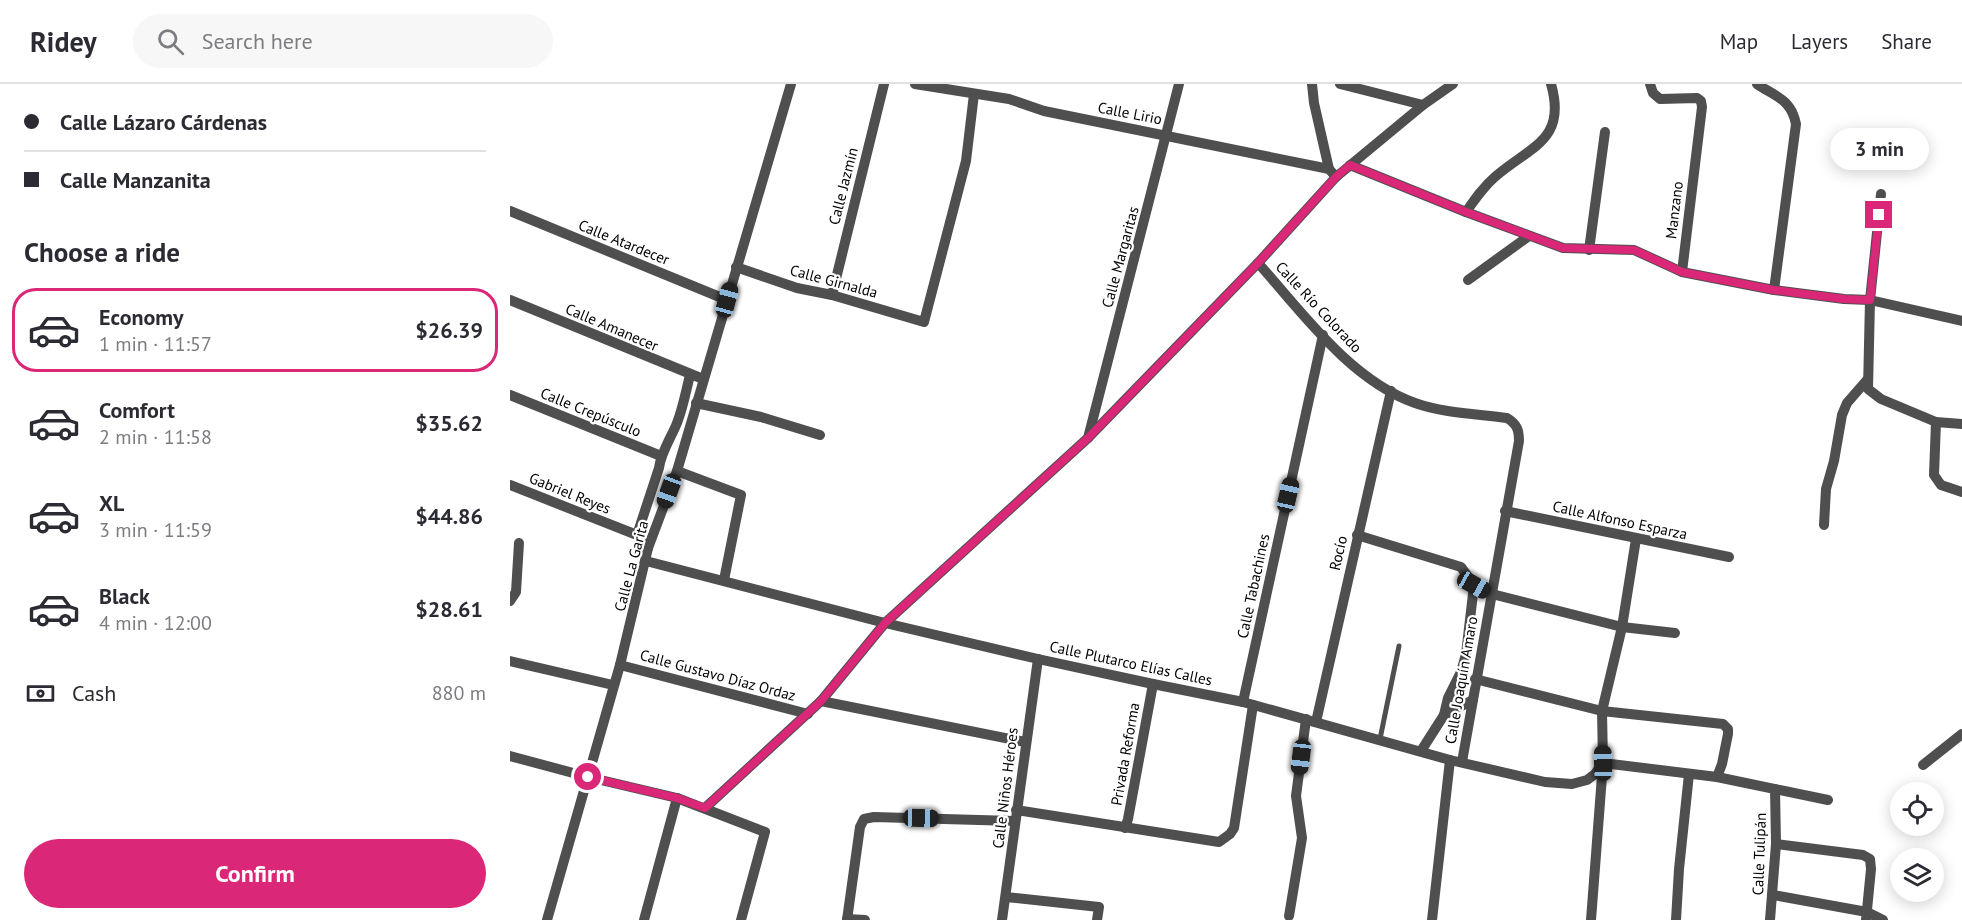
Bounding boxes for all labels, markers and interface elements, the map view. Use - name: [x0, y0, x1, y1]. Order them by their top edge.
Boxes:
- search box: [133, 14, 553, 68]
- text: Ridey: [30, 23, 97, 60]
- icon: search: [154, 25, 187, 58]
- text: Search here: [202, 27, 313, 55]
- text: Map: [1720, 28, 1758, 55]
- text: Layers: [1791, 28, 1848, 55]
- text: Share: [1881, 28, 1932, 55]
- street label: Calle Lirio: [1096, 97, 1164, 129]
- text: Calle Lázaro Cárdenas: [60, 108, 267, 136]
- callout: 3 min: [1830, 128, 1928, 170]
- text: 3 min: [1855, 136, 1904, 162]
- street label: Calle Jazmín: [824, 145, 862, 227]
- text: Calle Manzanita: [60, 166, 211, 194]
- street label: Manzano: [1661, 180, 1687, 240]
- route end: [1865, 201, 1892, 228]
- street label: Calle Margaritas: [1097, 204, 1143, 310]
- street label: Calle Atardecer: [576, 215, 672, 269]
- text: Choose a ride: [24, 235, 180, 269]
- street label: Calle Río Colorado: [1272, 257, 1366, 357]
- street label: Calle Girnalda: [788, 260, 880, 302]
- car: [714, 280, 740, 320]
- street label: Calle Amanecer: [563, 299, 661, 355]
- icon: car: [27, 303, 81, 357]
- text: Economy: [99, 303, 183, 331]
- text: $26.39: [415, 316, 483, 344]
- text: 1 min · 11:57: [99, 331, 212, 357]
- street label: Calle Crepúsculo: [538, 383, 644, 441]
- icon: car: [27, 396, 81, 450]
- text: Comfort: [99, 396, 175, 424]
- text: $35.62: [415, 409, 483, 437]
- text: 2 min · 11:58: [99, 424, 212, 450]
- street label: Gabriel Reyes: [527, 468, 613, 518]
- car: [654, 471, 684, 511]
- car: [1275, 475, 1301, 515]
- icon: car: [27, 489, 81, 543]
- text: XL: [99, 489, 124, 517]
- street label: Calle Alfonso Esparza: [1551, 496, 1689, 544]
- text: $44.86: [415, 502, 483, 530]
- text: 3 min · 11:59: [99, 517, 212, 543]
- street label: Calle La Garita: [610, 518, 652, 614]
- street label: Calle Tabachines: [1233, 532, 1273, 640]
- street label: Rocío: [1325, 534, 1351, 572]
- car: [1454, 568, 1494, 602]
- icon: car: [27, 582, 81, 636]
- text: Black: [99, 582, 150, 610]
- text: $28.61: [415, 595, 483, 623]
- text: 4 min · 12:00: [99, 610, 212, 636]
- street label: Calle Joaquín Amaro: [1440, 615, 1482, 745]
- street label: Calle Plutarco Elías Calles: [1048, 636, 1214, 690]
- street label: Calle Gustavo Díaz Ordaz: [638, 645, 798, 705]
- icon: cash: [24, 677, 57, 710]
- text: Cash: [72, 679, 116, 707]
- text: 880 m: [432, 680, 486, 706]
- street label: Privada Reforma: [1107, 701, 1143, 807]
- street label: Calle Niños Héroes: [988, 726, 1022, 850]
- car: [1290, 738, 1312, 776]
- car: [1594, 745, 1612, 781]
- route start: [574, 763, 601, 790]
- map controls: [1890, 782, 1944, 902]
- button: locate: [1890, 782, 1944, 836]
- car: [903, 809, 939, 827]
- street label: Calle Tulipán: [1748, 812, 1770, 896]
- button: Confirm: [24, 839, 486, 908]
- button: layers: [1890, 848, 1944, 902]

